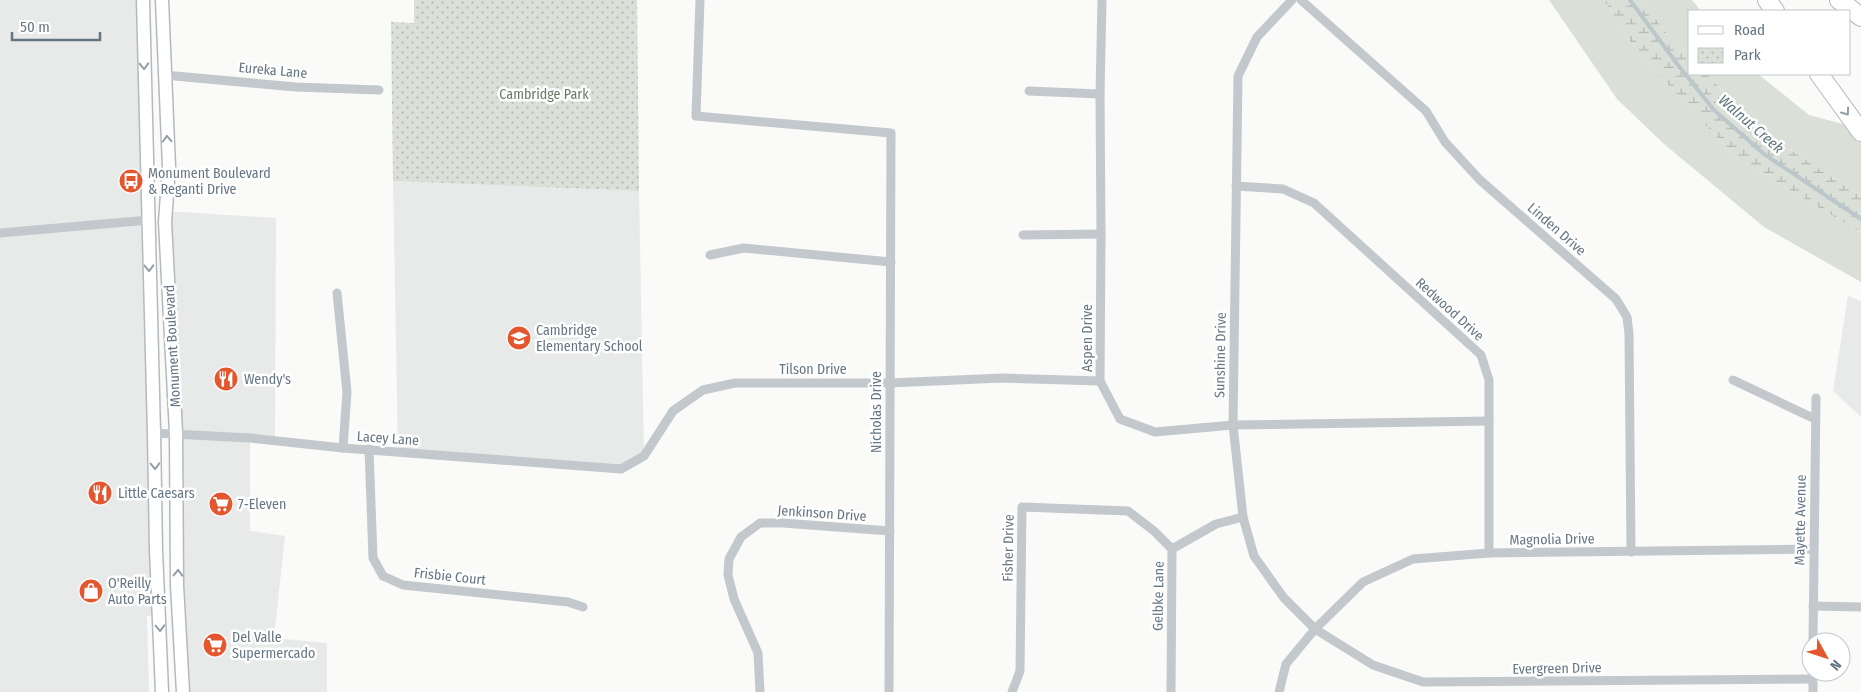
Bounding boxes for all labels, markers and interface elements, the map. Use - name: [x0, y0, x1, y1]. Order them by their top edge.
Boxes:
- scale bar: [12, 10, 100, 42]
- legend: [1688, 10, 1851, 75]
- text: 50 m: [20, 18, 50, 36]
- text: Road: [1734, 21, 1765, 39]
- text: Park: [1734, 46, 1761, 64]
- street label: Eureka Lane: [238, 59, 308, 82]
- one-way arrow: [139, 62, 150, 70]
- park label: Cambridge Park: [499, 86, 589, 103]
- water label: Walnut Creek: [1715, 91, 1788, 158]
- one-way arrow: [1841, 106, 1849, 115]
- one-way arrow: [162, 135, 173, 143]
- place label: Monument Boulevard & Reganti Drive: [148, 165, 271, 198]
- bus stop icon: Monument Boulevard & Reganti Drive: [118, 168, 144, 194]
- street label: Linden Drive: [1524, 199, 1589, 259]
- one-way arrow: [144, 265, 154, 273]
- street label: Redwood Drive: [1412, 274, 1487, 345]
- street label: Monument Boulevard: [161, 284, 184, 408]
- street label: Aspen Drive: [1079, 304, 1096, 372]
- street label: Sunshine Drive: [1211, 312, 1230, 398]
- place label: Cambridge Elementary School: [536, 322, 643, 355]
- school or university icon: Cambridge Elementary School: [506, 325, 532, 351]
- street label: Tilson Drive: [779, 361, 847, 378]
- restaurant icon: Wendy's: [213, 366, 239, 392]
- place label: Wendy's: [244, 371, 291, 388]
- street label: Nicholas Drive: [868, 371, 885, 453]
- street label: Lacey Lane: [356, 428, 420, 449]
- one-way arrow: [149, 462, 160, 470]
- street label: Mayette Avenue: [1791, 474, 1810, 566]
- restaurant icon: Little Caesars: [87, 480, 113, 506]
- place label: Little Caesars: [118, 485, 195, 502]
- supermarket icon: 7-Eleven: [208, 491, 234, 517]
- place label: 7-Eleven: [238, 496, 286, 513]
- street label: Jenkinson Drive: [777, 502, 867, 525]
- street label: Fisher Drive: [999, 514, 1018, 582]
- street label: Magnolia Drive: [1509, 530, 1595, 549]
- street label: Gelbke Lane: [1149, 561, 1168, 631]
- street label: Frisbie Court: [413, 564, 487, 589]
- one-way arrow: [172, 569, 183, 577]
- place label: O'Reilly Auto Parts: [108, 575, 167, 608]
- shop icon: O'Reilly Auto Parts: [78, 578, 104, 604]
- one-way arrow: [155, 624, 165, 632]
- place label: Del Valle Supermercado: [232, 629, 315, 662]
- supermarket icon: Del Valle Supermercado: [202, 632, 228, 658]
- north arrow: [1801, 632, 1851, 682]
- text: N: [1826, 656, 1845, 674]
- street label: Evergreen Drive: [1512, 659, 1602, 678]

